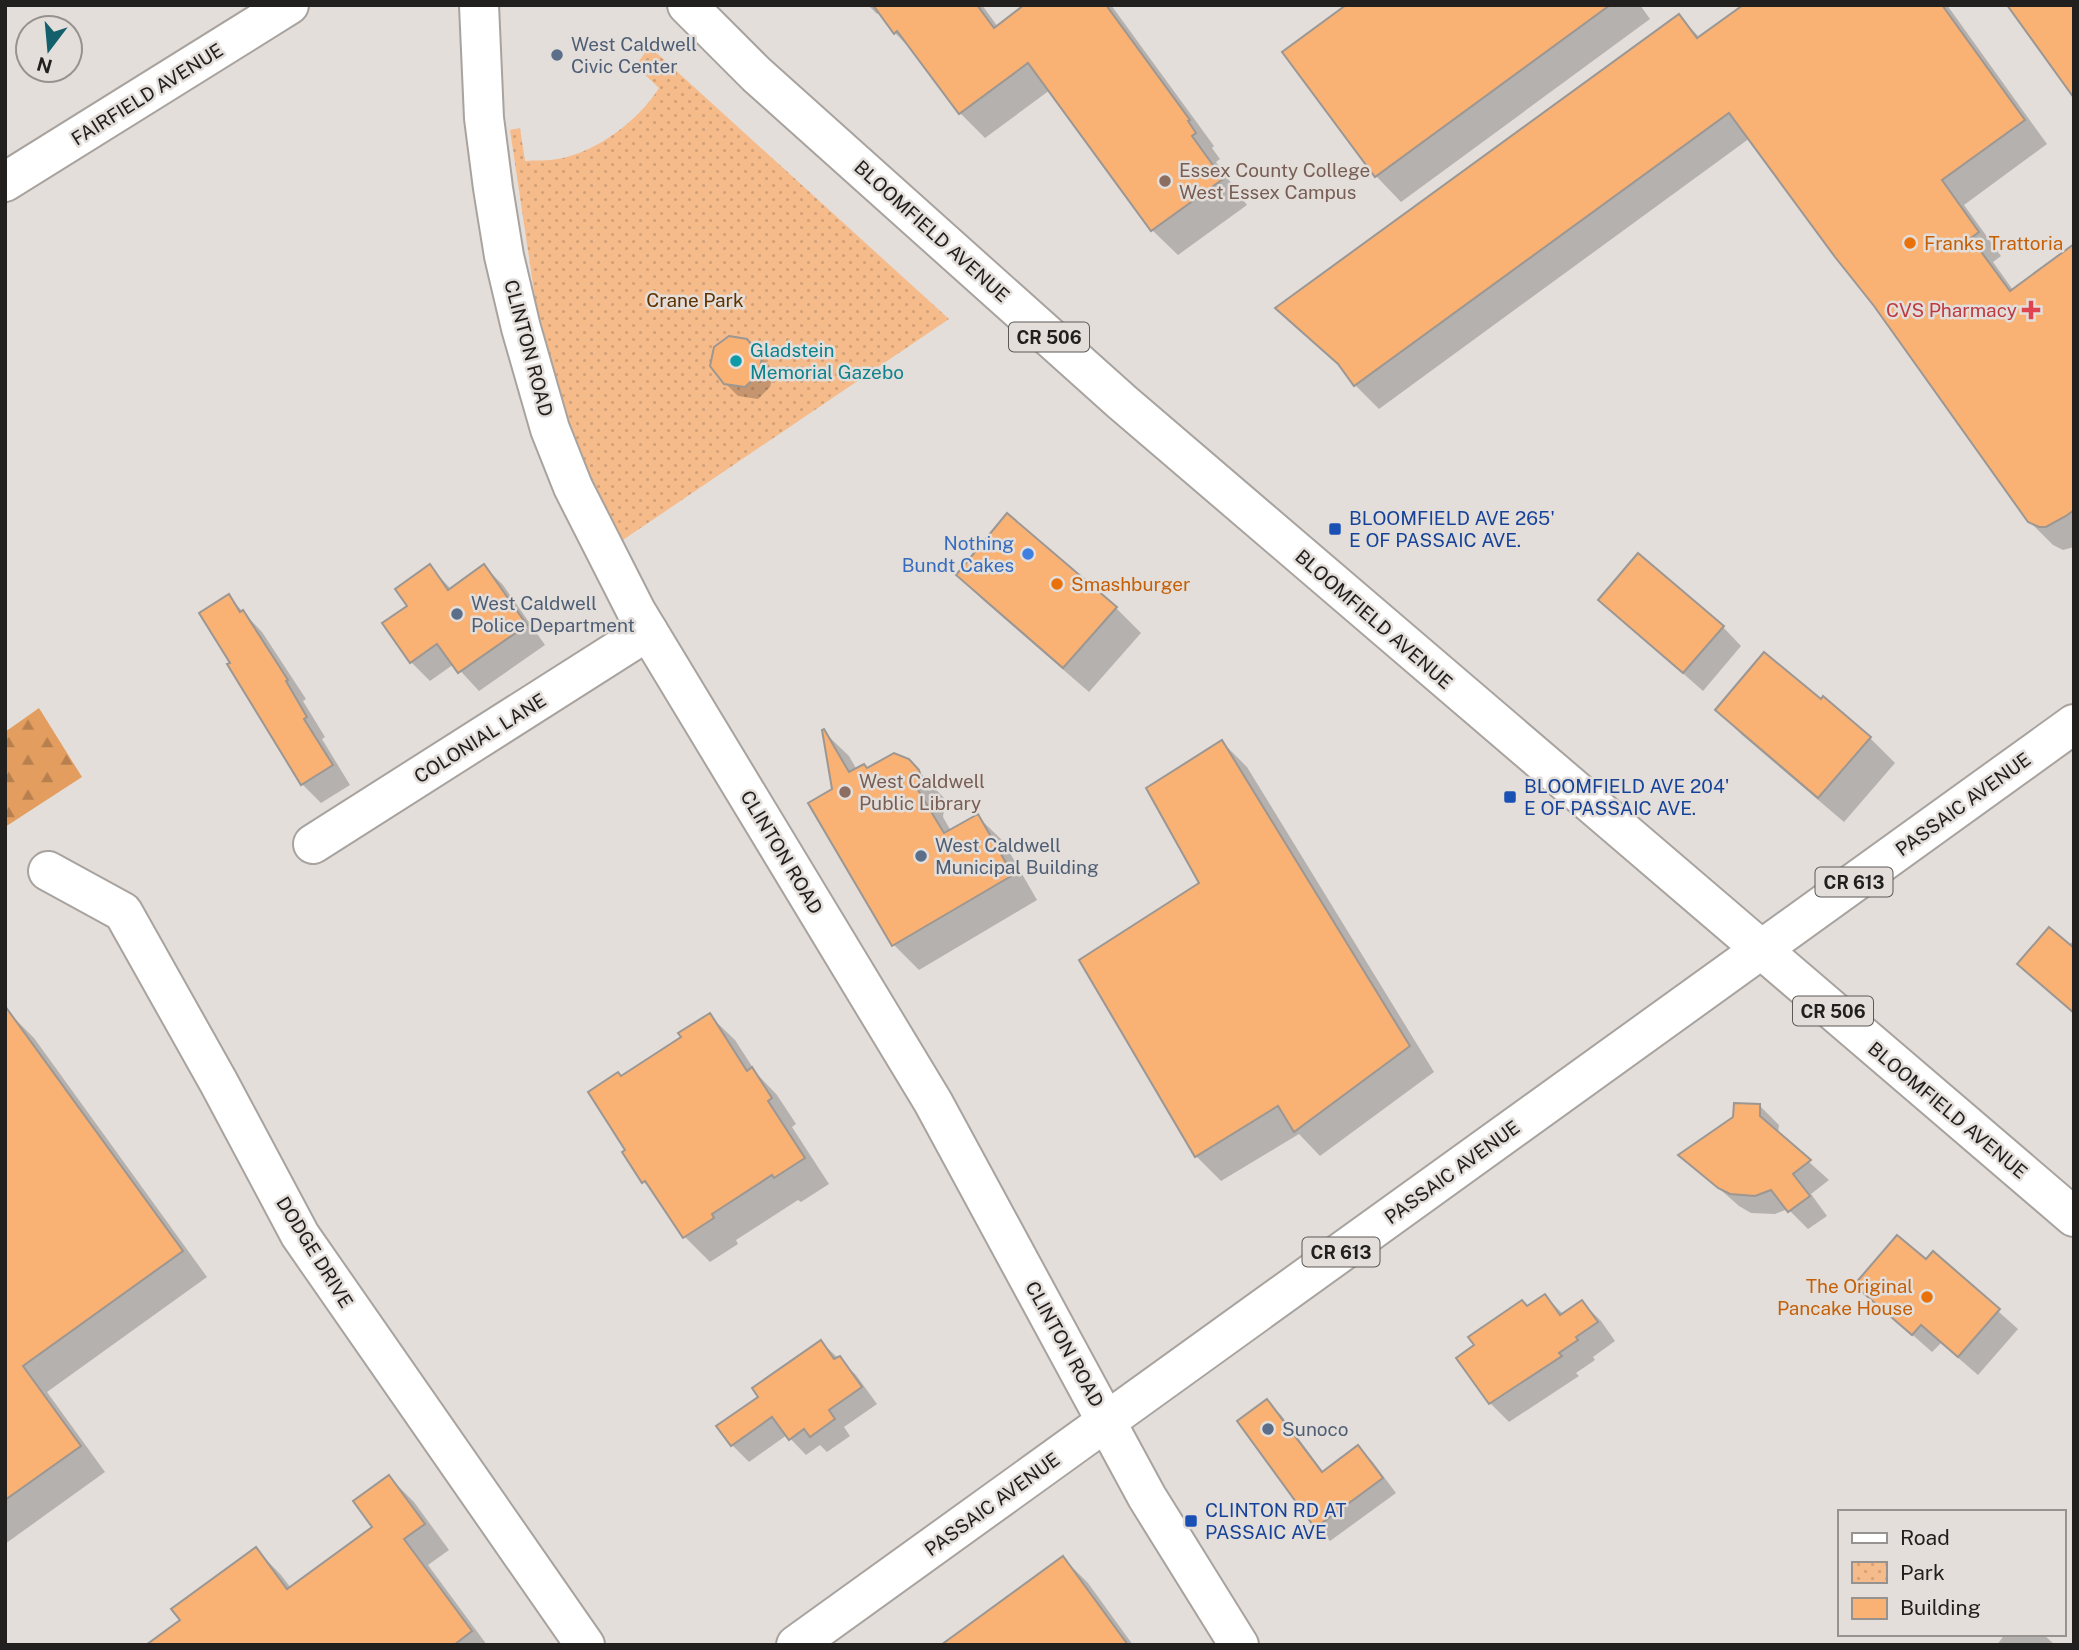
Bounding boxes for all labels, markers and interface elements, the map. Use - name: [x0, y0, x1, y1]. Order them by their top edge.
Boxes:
- north arrow: [14, 14, 84, 84]
- place label: West Caldwell Civic Center: [571, 33, 697, 77]
- street label: FAIRFIELD AVENUE: [67, 38, 227, 150]
- marker: West Caldwell Civic Center: [549, 47, 565, 63]
- text: N: [34, 53, 54, 78]
- street label: BLOOMFIELD AVENUE: [850, 156, 1014, 306]
- place label: Essex County College West Essex Campus: [1179, 159, 1370, 203]
- marker: Essex County College West Essex Campus: [1157, 173, 1173, 189]
- place label: Franks Trattoria: [1924, 232, 2063, 254]
- marker: Franks Trattoria: [1902, 235, 1918, 251]
- street label: CLINTON ROAD: [500, 277, 558, 419]
- park label: Crane Park: [646, 289, 744, 311]
- place label: CVS Pharmacy: [1886, 299, 2017, 321]
- marker: CVS Pharmacy: [2023, 302, 2039, 318]
- road number: CR 506: [1009, 323, 1089, 352]
- place label: Gladstein Memorial Gazebo: [750, 339, 904, 383]
- marker: Gladstein Memorial Gazebo: [728, 353, 744, 369]
- place label: BLOOMFIELD AVE 265' E OF PASSAIC AVE.: [1349, 507, 1555, 551]
- marker: BLOOMFIELD AVE 265' E OF PASSAIC AVE.: [1327, 521, 1343, 537]
- place label: Nothing Bundt Cakes: [902, 532, 1014, 576]
- street label: BLOOMFIELD AVENUE: [1291, 545, 1457, 693]
- marker: Nothing Bundt Cakes: [1020, 546, 1036, 562]
- place label: Smashburger: [1071, 573, 1190, 595]
- marker: Smashburger: [1049, 576, 1065, 592]
- place label: West Caldwell Police Department: [471, 592, 635, 636]
- marker: West Caldwell Police Department: [449, 606, 465, 622]
- street label: COLONIAL LANE: [410, 689, 550, 787]
- street label: PASSAIC AVENUE: [1891, 748, 2035, 860]
- place label: West Caldwell Public Library: [859, 770, 985, 814]
- place label: BLOOMFIELD AVE 204' E OF PASSAIC AVE.: [1524, 775, 1730, 819]
- marker: West Caldwell Public Library: [837, 784, 853, 800]
- street label: CLINTON ROAD: [736, 786, 828, 918]
- marker: BLOOMFIELD AVE 204' E OF PASSAIC AVE.: [1502, 789, 1518, 805]
- place label: West Caldwell Municipal Building: [935, 834, 1099, 878]
- marker: West Caldwell Municipal Building: [913, 848, 929, 864]
- road number: CR 613: [1815, 868, 1892, 897]
- road number: CR 506: [1793, 996, 1873, 1026]
- street label: BLOOMFIELD AVENUE: [1864, 1037, 2032, 1183]
- street label: PASSAIC AVENUE: [1380, 1116, 1524, 1228]
- street label: DODGE DRIVE: [272, 1192, 358, 1312]
- road number: CR 613: [1302, 1238, 1380, 1266]
- place label: The Original Pancake House: [1777, 1275, 1913, 1319]
- street label: CLINTON ROAD: [1021, 1277, 1109, 1411]
- marker: The Original Pancake House: [1919, 1289, 1935, 1305]
- place label: Sunoco: [1282, 1418, 1349, 1440]
- marker: Sunoco: [1260, 1421, 1276, 1437]
- street label: PASSAIC AVENUE: [920, 1448, 1064, 1560]
- place label: CLINTON RD AT PASSAIC AVE: [1205, 1499, 1347, 1543]
- legend: [1838, 1510, 2065, 1636]
- marker: CLINTON RD AT PASSAIC AVE: [1183, 1513, 1199, 1529]
- text: Road: [1900, 1525, 1950, 1550]
- text: Park: [1900, 1560, 1945, 1585]
- text: Building: [1900, 1595, 1981, 1620]

